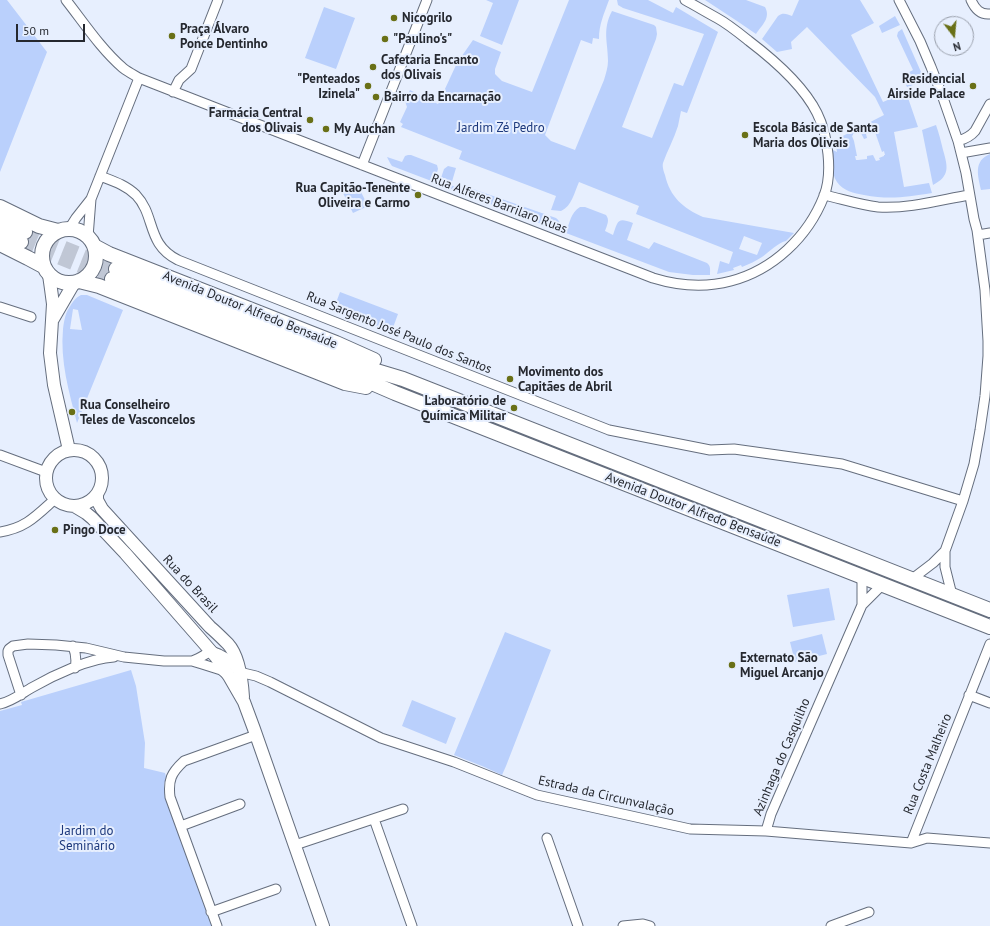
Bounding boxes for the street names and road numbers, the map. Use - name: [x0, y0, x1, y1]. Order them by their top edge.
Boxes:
- street label: Rua Alferes Barrilaro Ruas: [429, 171, 569, 237]
- street label: Avenida Doutor Alfredo Bensaúde: [160, 268, 340, 352]
- street label: Rua Sargento José Paulo dos Santos: [304, 289, 494, 377]
- street label: Avenida Doutor Alfredo Bensaúde: [603, 469, 783, 551]
- street label: Rua do Brasil: [159, 552, 221, 616]
- street label: Azinhaga do Casquilho: [750, 696, 814, 818]
- street label: Rua Costa Malheiro: [901, 711, 955, 817]
- street label: Estrada da Circunvalação: [536, 773, 676, 819]

